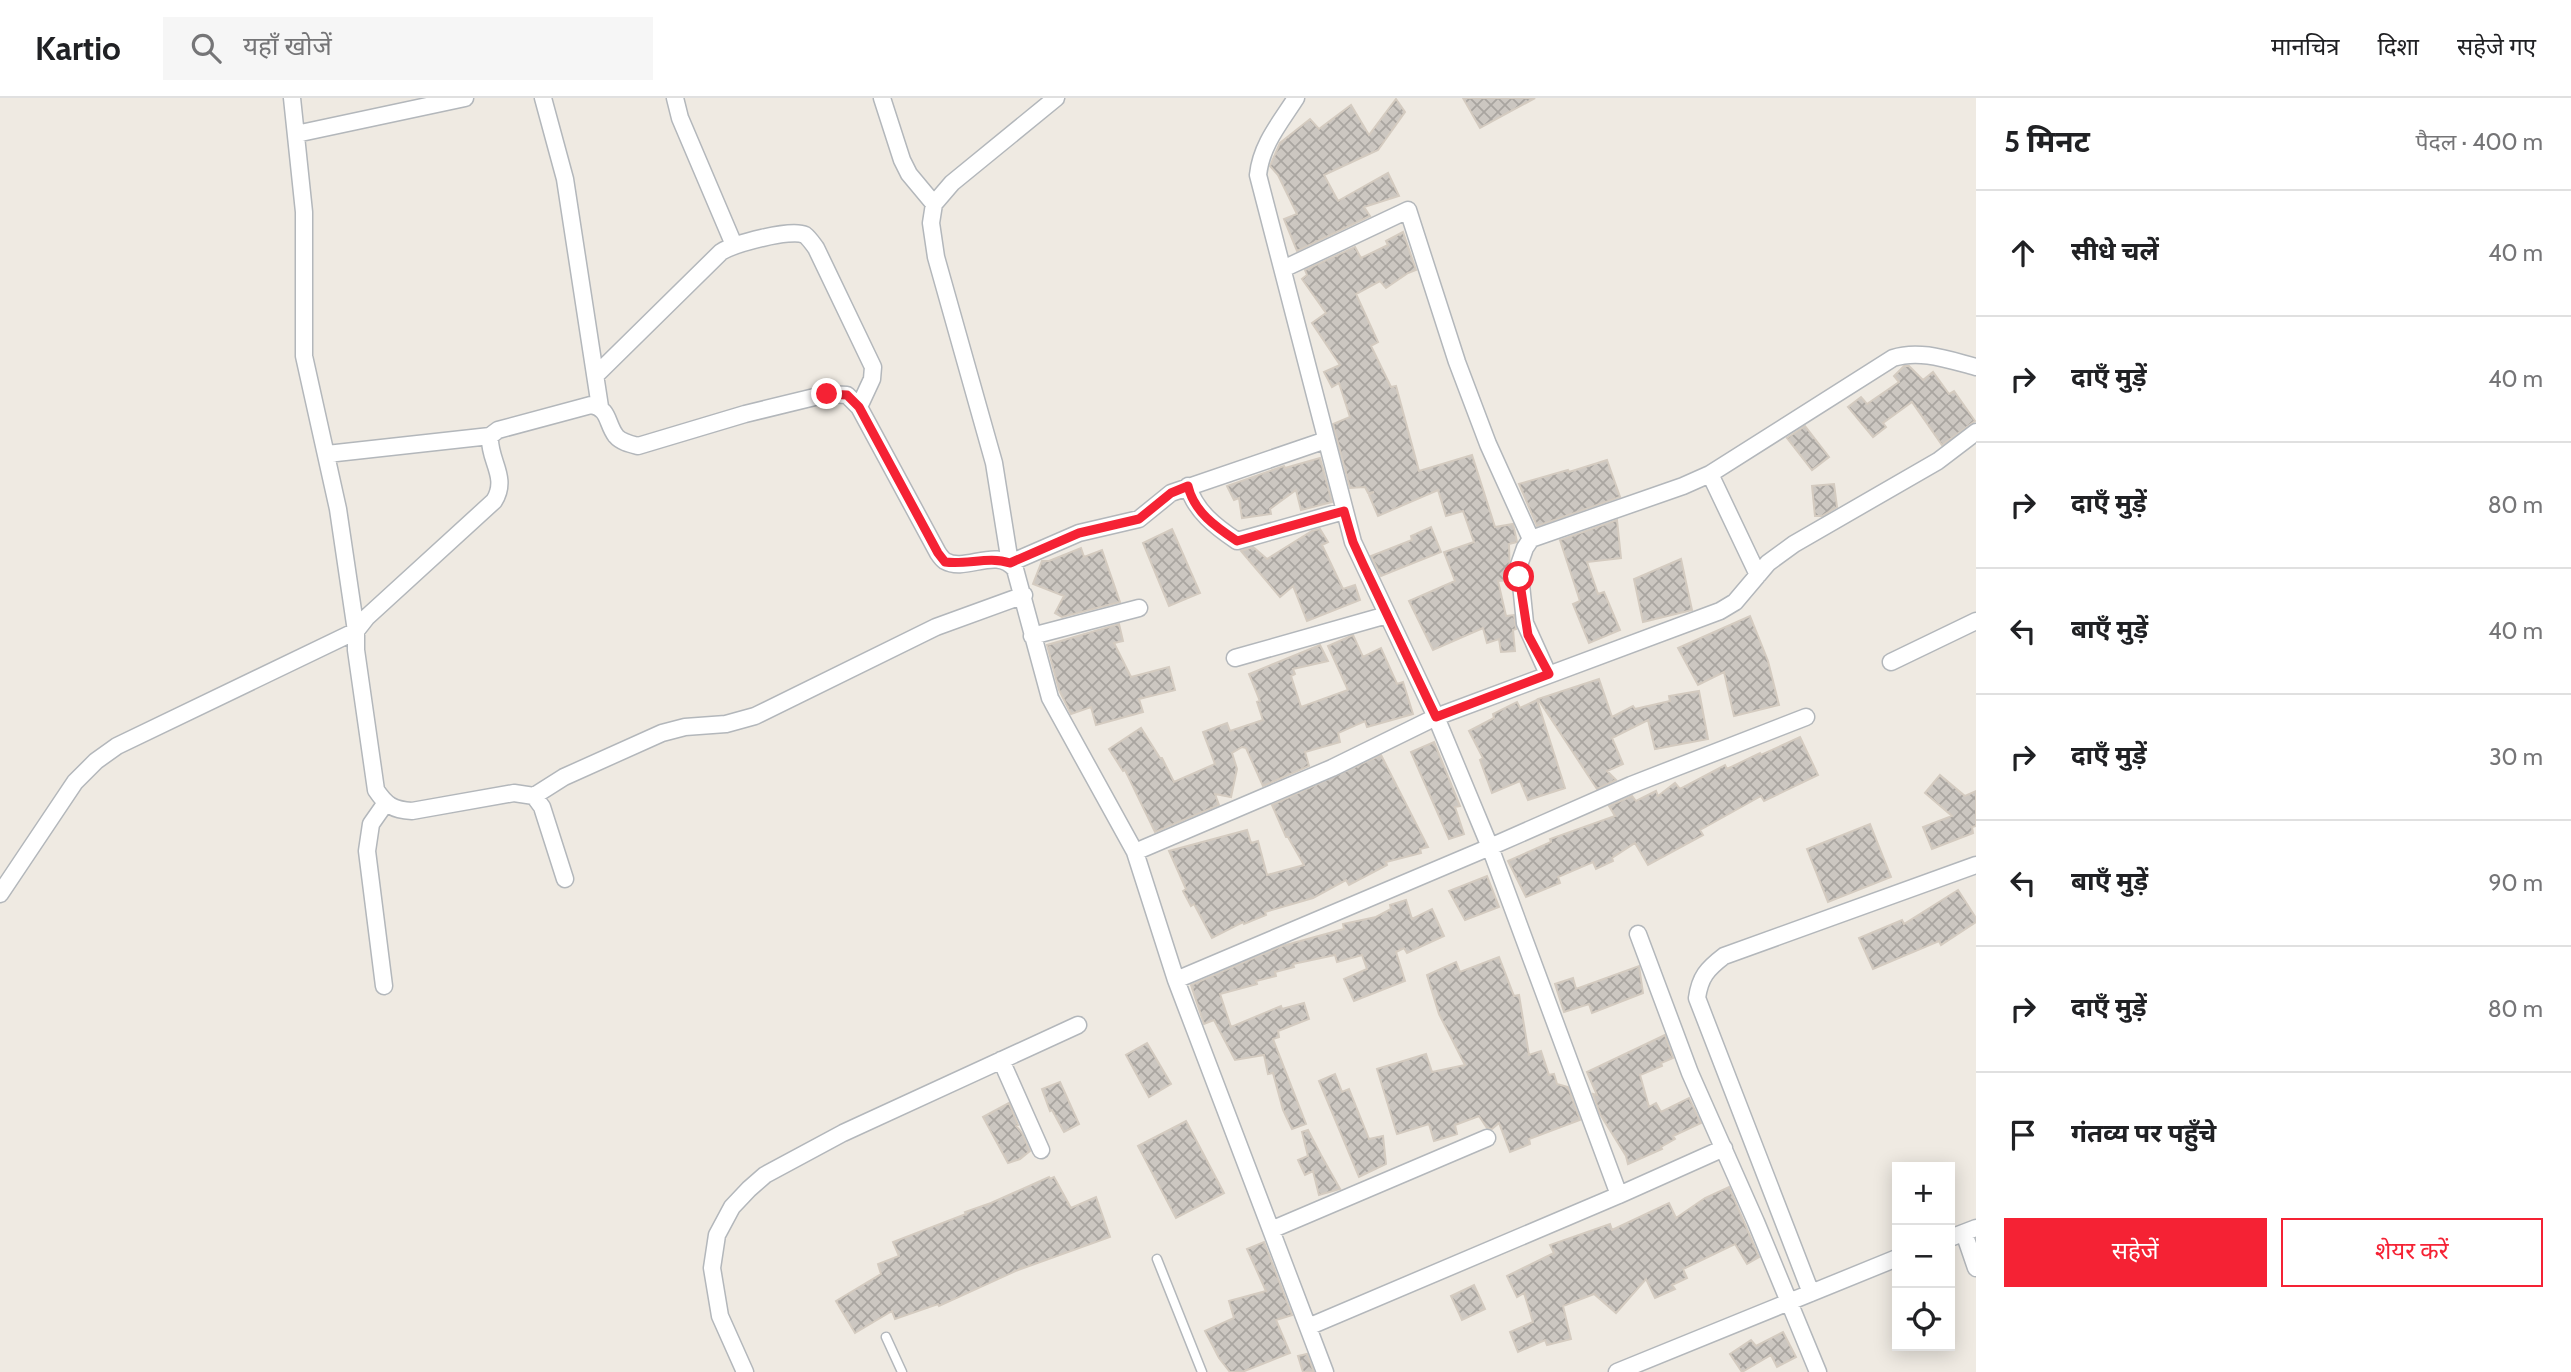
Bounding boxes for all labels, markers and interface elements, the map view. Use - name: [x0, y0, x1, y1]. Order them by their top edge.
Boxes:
- search box: [163, 17, 653, 80]
- text: Kartio: [35, 28, 121, 68]
- icon: search: [187, 29, 225, 67]
- text: यहाँ खोजें: [243, 30, 332, 62]
- text: मानचित्र: [2271, 32, 2340, 61]
- text: दिशा: [2378, 32, 2419, 61]
- text: सहेजे गए: [2457, 32, 2536, 61]
- text: 5 मिनट: [2004, 123, 2090, 160]
- text: पैदल · 400 m: [2416, 128, 2543, 156]
- icon: ahead: [2004, 234, 2042, 272]
- text: सीधे चलें: [2071, 235, 2159, 267]
- text: 40 m: [2488, 239, 2543, 267]
- icon: right: [2004, 360, 2042, 398]
- text: दाएँ मुड़ें: [2071, 361, 2147, 393]
- text: 40 m: [2488, 365, 2543, 393]
- route end: [811, 378, 842, 409]
- icon: right: [2004, 486, 2042, 524]
- text: दाएँ मुड़ें: [2071, 487, 2147, 519]
- text: 80 m: [2488, 491, 2543, 519]
- route start: [1503, 561, 1534, 592]
- icon: left: [2004, 612, 2042, 650]
- text: बाएँ मुड़ें: [2071, 613, 2148, 645]
- text: 40 m: [2488, 617, 2543, 645]
- icon: right: [2004, 738, 2042, 776]
- text: दाएँ मुड़ें: [2071, 739, 2147, 771]
- text: 30 m: [2489, 743, 2543, 771]
- icon: left: [2004, 864, 2042, 902]
- text: बाएँ मुड़ें: [2071, 865, 2148, 897]
- text: 90 m: [2489, 869, 2543, 897]
- icon: right: [2004, 990, 2042, 1028]
- text: दाएँ मुड़ें: [2071, 991, 2147, 1023]
- text: 80 m: [2488, 995, 2543, 1023]
- icon: arrive: [2004, 1116, 2042, 1154]
- text: गंतव्य पर पहुँचे: [2071, 1117, 2216, 1149]
- map controls: [1892, 1162, 1955, 1351]
- button: +: [1892, 1162, 1955, 1225]
- button: सहेजें: [2004, 1218, 2267, 1287]
- button: शेयर करें: [2281, 1218, 2543, 1287]
- button: −: [1892, 1225, 1955, 1288]
- button: locate: [1892, 1288, 1955, 1351]

